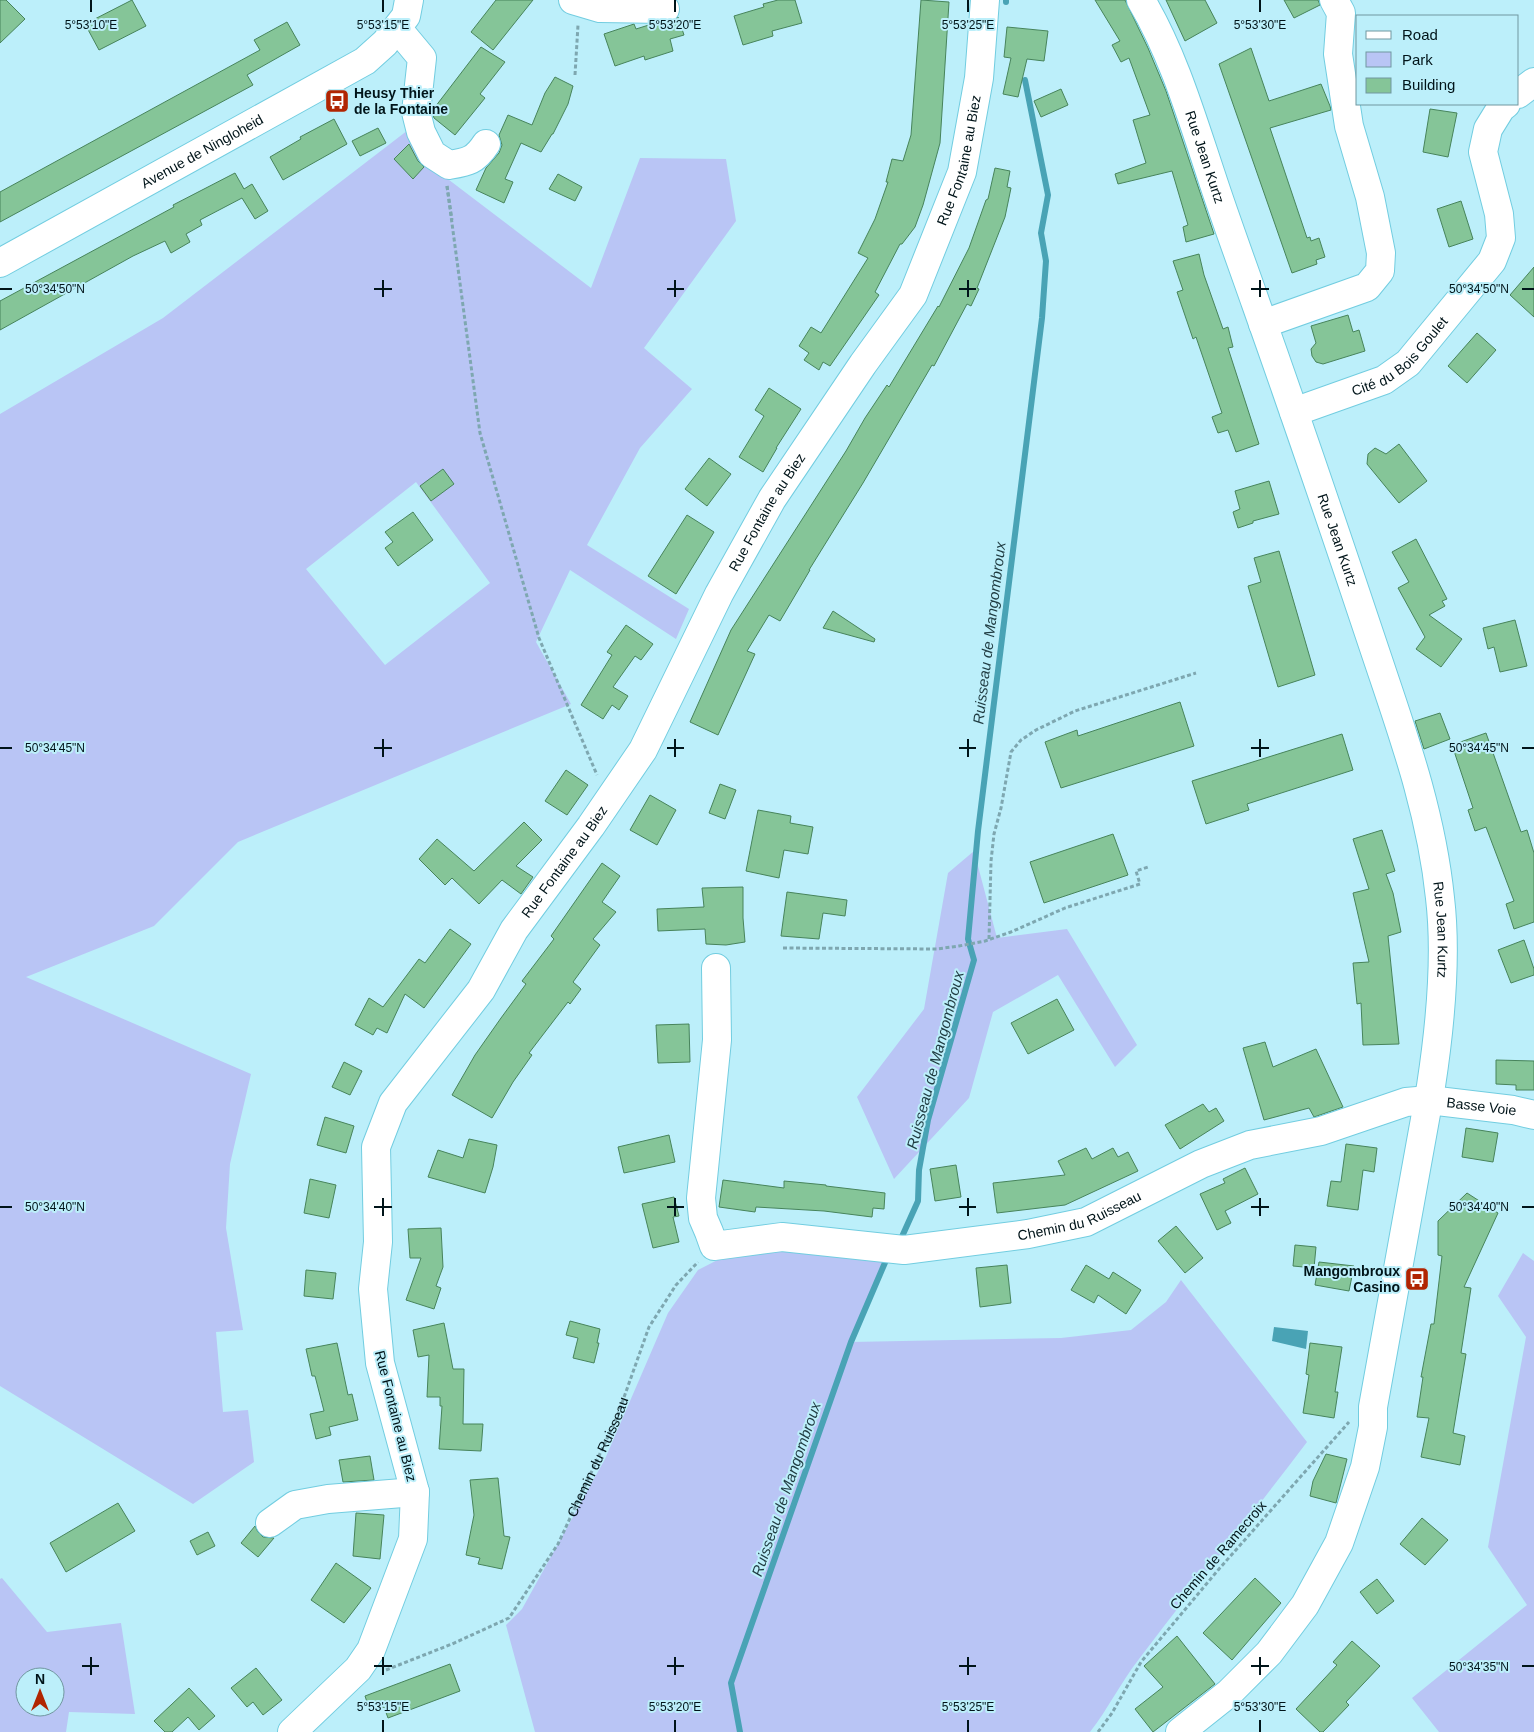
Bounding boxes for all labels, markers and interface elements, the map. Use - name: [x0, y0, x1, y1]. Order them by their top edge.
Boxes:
- legend: [1356, 15, 1519, 105]
- text: 5°53'10"E: [65, 18, 117, 32]
- text: 5°53'15"E: [357, 18, 409, 32]
- text: 5°53'20"E: [649, 18, 701, 32]
- text: 5°53'25"E: [942, 18, 994, 32]
- text: 5°53'30"E: [1234, 18, 1286, 32]
- text: Road: [1402, 26, 1438, 43]
- text: Park: [1402, 51, 1433, 68]
- text: Building: [1402, 76, 1455, 93]
- place label: Heusy Thier de la Fontaine: [354, 85, 448, 117]
- bus stop icon: Heusy Thier de la Fontaine: [324, 88, 350, 114]
- street label: Rue Fontaine au Biez: [934, 94, 984, 228]
- street label: Rue Jean Kurtz: [1182, 109, 1228, 205]
- street label: Avenue de Ningloheid: [138, 111, 266, 191]
- text: 50°34'50"N: [25, 282, 85, 296]
- text: 50°34'50"N: [1449, 282, 1509, 296]
- street label: Cité du Bois Goulet: [1349, 313, 1451, 399]
- street label: Rue Fontaine au Biez: [725, 450, 809, 574]
- street label: Rue Jean Kurtz: [1315, 491, 1361, 588]
- water label: Ruisseau de Mangombroux: [969, 540, 1009, 725]
- text: 50°34'45"N: [25, 741, 85, 755]
- text: 50°34'45"N: [1449, 741, 1509, 755]
- street label: Rue Fontaine au Biez: [518, 803, 611, 921]
- street label: Rue Jean Kurtz: [1430, 880, 1451, 978]
- water label: Ruisseau de Mangombroux: [903, 969, 967, 1151]
- street label: Basse Voie: [1446, 1094, 1517, 1118]
- street label: Chemin du Ruisseau: [1017, 1188, 1144, 1243]
- text: 50°34'40"N: [25, 1200, 85, 1214]
- text: 50°34'40"N: [1449, 1200, 1509, 1214]
- place label: Mangombroux Casino: [1304, 1263, 1400, 1295]
- bus stop icon: Mangombroux Casino: [1404, 1266, 1430, 1292]
- street label: Rue Fontaine au Biez: [372, 1349, 420, 1483]
- street label: Chemin du Ruisseau: [564, 1395, 631, 1520]
- water label: Ruisseau de Mangombroux: [748, 1399, 824, 1578]
- street label: Chemin de Ramecroix: [1167, 1497, 1269, 1613]
- text: 50°34'35"N: [1449, 1660, 1509, 1674]
- north arrow: [15, 1667, 65, 1717]
- text: N: [35, 1671, 45, 1687]
- text: 5°53'15"E: [357, 1700, 409, 1714]
- text: 5°53'20"E: [649, 1700, 701, 1714]
- text: 5°53'25"E: [942, 1700, 994, 1714]
- text: 5°53'30"E: [1234, 1700, 1286, 1714]

